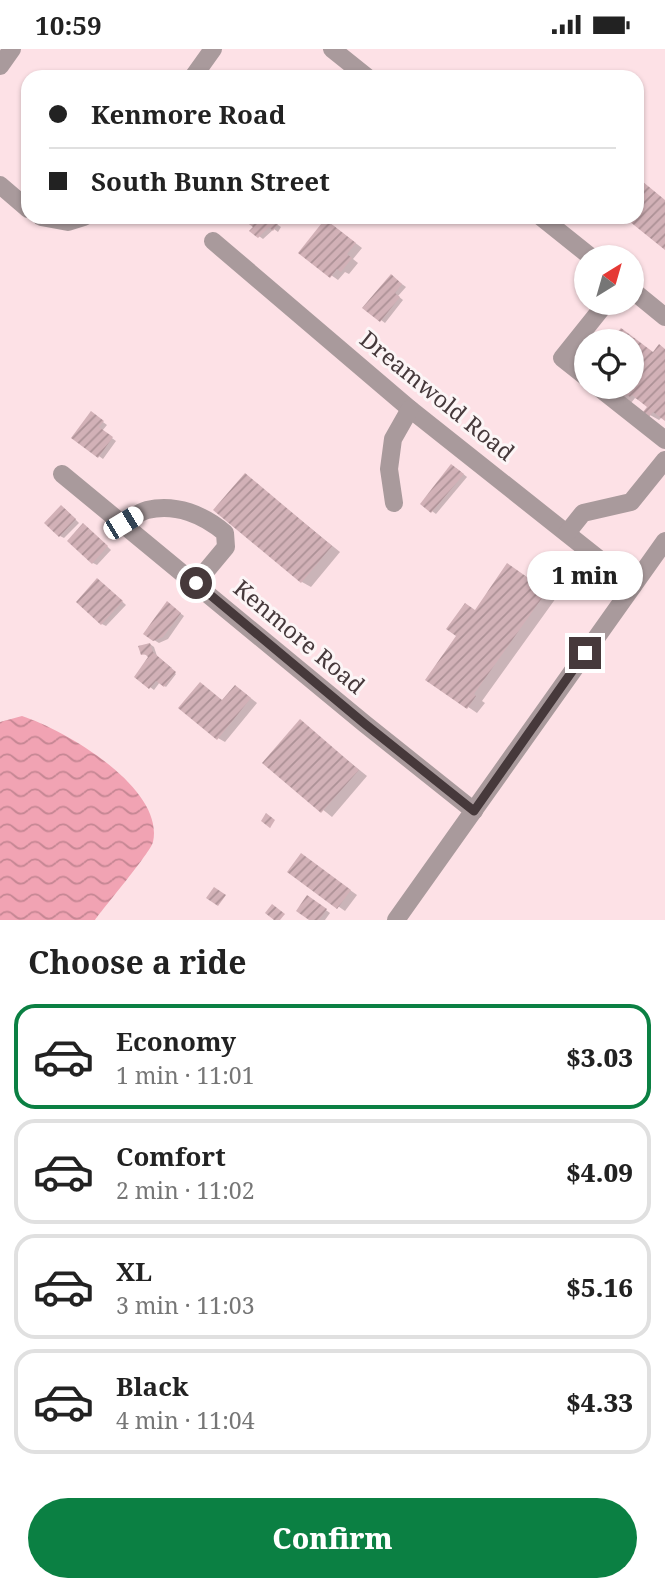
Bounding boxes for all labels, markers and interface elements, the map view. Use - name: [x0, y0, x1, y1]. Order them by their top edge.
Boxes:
- text: 10:59: [35, 7, 102, 43]
- text: Kenmore Road: [91, 96, 286, 132]
- text: South Bunn Street: [91, 163, 330, 199]
- north arrow: [574, 245, 644, 315]
- map controls: [574, 245, 644, 399]
- street label: Dreamwold Road: [354, 323, 522, 468]
- button: locate: [574, 329, 644, 399]
- car: [100, 503, 147, 543]
- callout: 1 min: [527, 552, 643, 601]
- text: 1 min: [552, 559, 618, 591]
- route start: [180, 567, 212, 599]
- street label: Kenmore Road: [227, 572, 372, 701]
- route end: [569, 637, 601, 669]
- text: Choose a ride: [28, 940, 247, 983]
- text: Economy: [116, 1023, 236, 1059]
- icon: car: [32, 1025, 95, 1088]
- text: $3.03: [566, 1039, 633, 1075]
- text: 1 min · 11:01: [116, 1059, 254, 1091]
- text: Comfort: [116, 1138, 226, 1174]
- icon: car: [32, 1140, 95, 1203]
- text: $4.09: [566, 1154, 633, 1190]
- text: 2 min · 11:02: [116, 1174, 254, 1206]
- text: XL: [116, 1253, 152, 1289]
- icon: car: [32, 1255, 95, 1318]
- text: $5.16: [566, 1269, 633, 1305]
- text: 3 min · 11:03: [116, 1289, 254, 1321]
- text: Black: [116, 1368, 189, 1404]
- icon: car: [32, 1370, 95, 1433]
- text: $4.33: [566, 1384, 633, 1420]
- text: 4 min · 11:04: [116, 1404, 254, 1436]
- button: Confirm: [28, 1498, 637, 1578]

